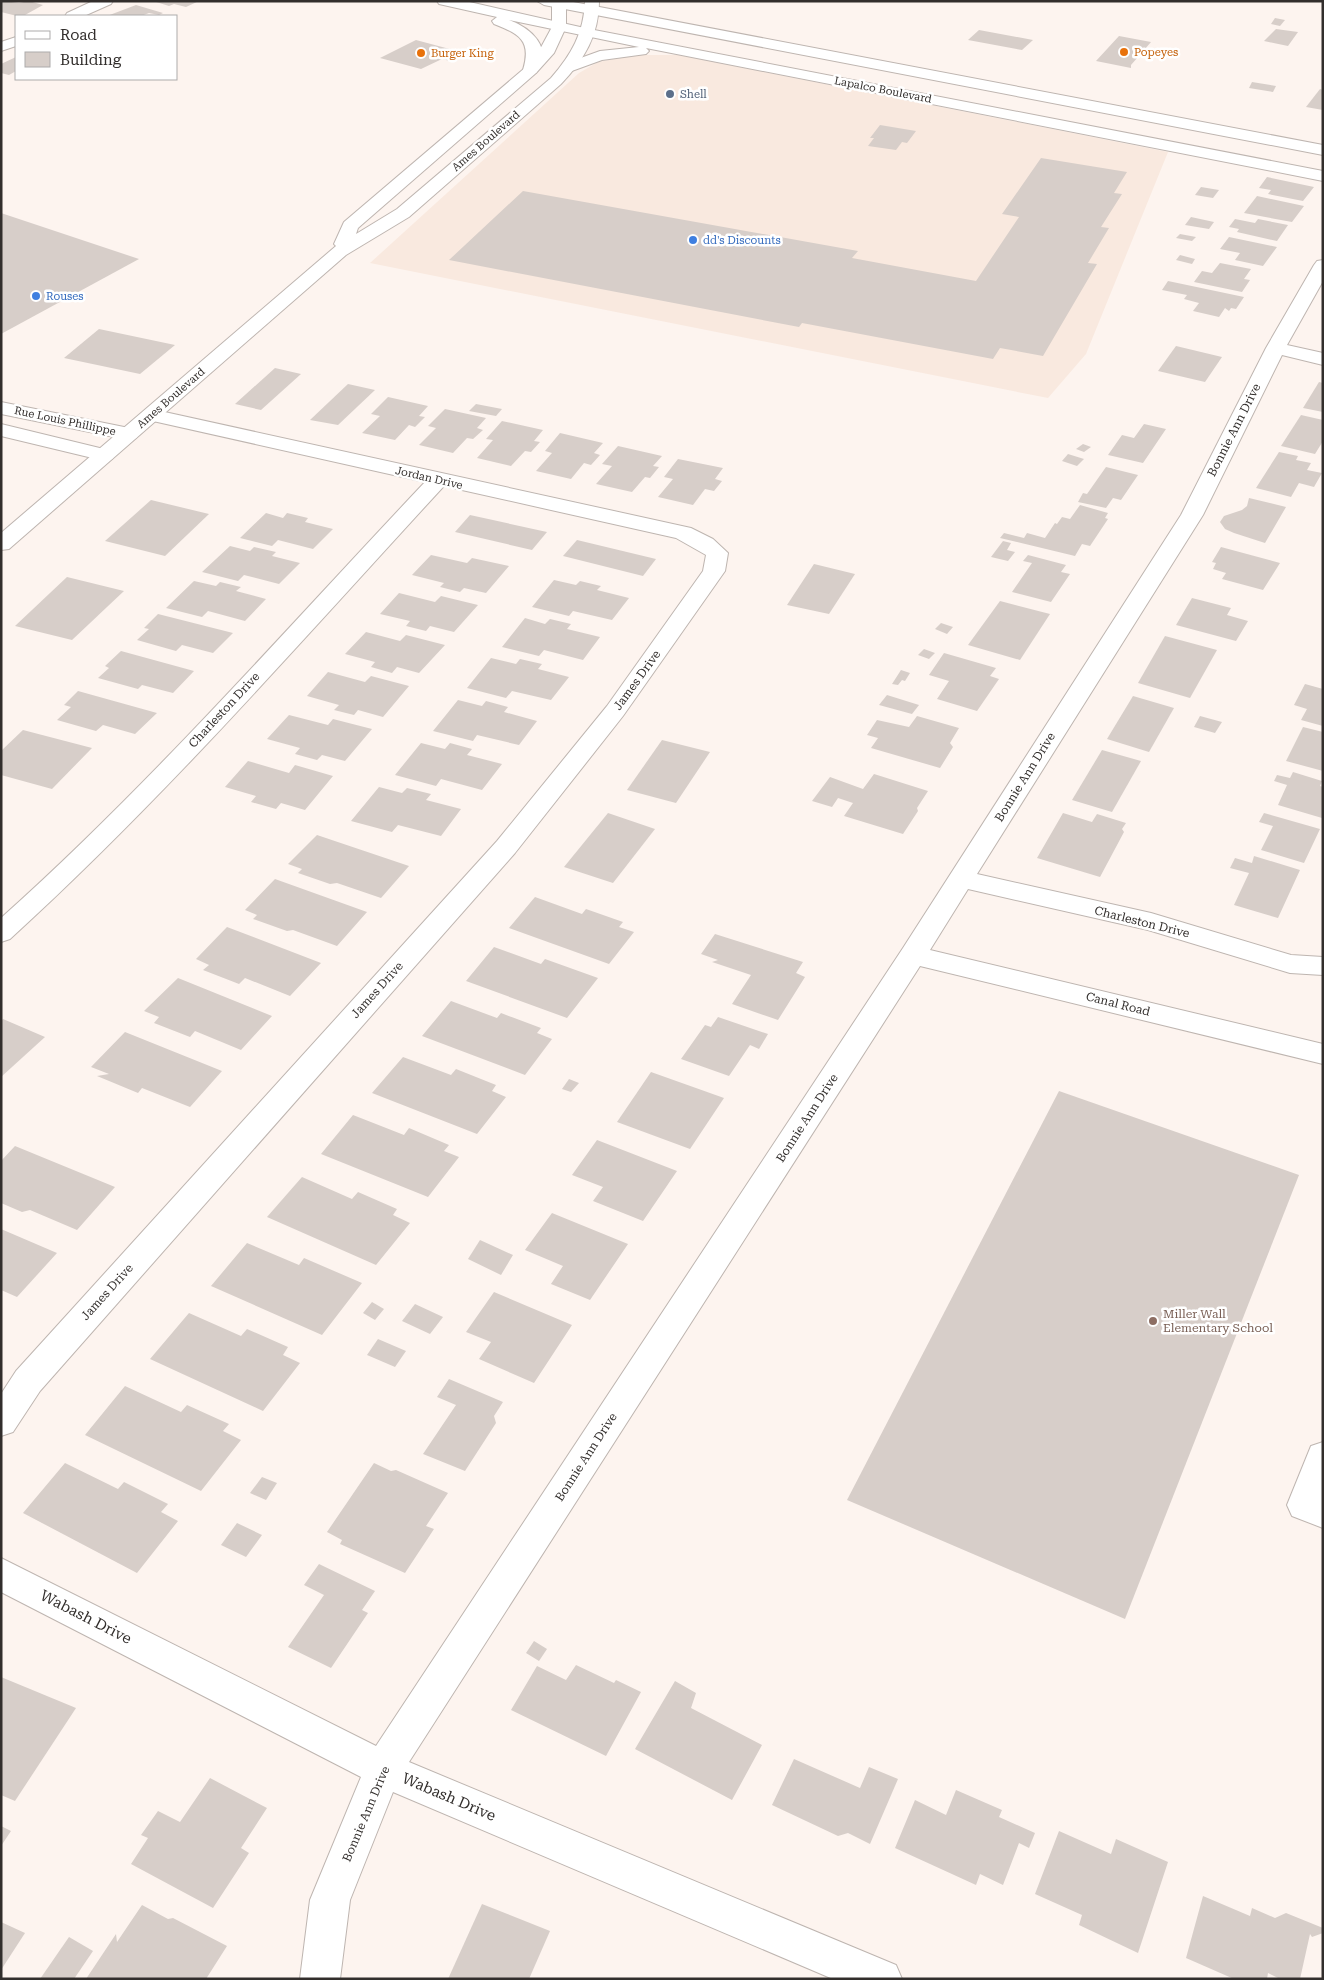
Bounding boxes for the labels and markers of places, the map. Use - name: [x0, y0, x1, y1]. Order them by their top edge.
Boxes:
- marker: Popeyes: [1118, 46, 1130, 58]
- place label: Popeyes: [1134, 46, 1178, 59]
- marker: Burger King: [415, 47, 427, 59]
- place label: Burger King: [431, 47, 494, 60]
- marker: Shell: [664, 88, 676, 100]
- place label: Shell: [680, 88, 707, 101]
- marker: dd's Discounts: [687, 234, 699, 246]
- place label: dd's Discounts: [703, 234, 781, 247]
- marker: Rouses: [30, 290, 42, 302]
- place label: Rouses: [46, 290, 84, 303]
- place label: Miller Wall Elementary School: [1163, 1307, 1273, 1335]
- marker: Miller Wall Elementary School: [1147, 1315, 1159, 1327]

